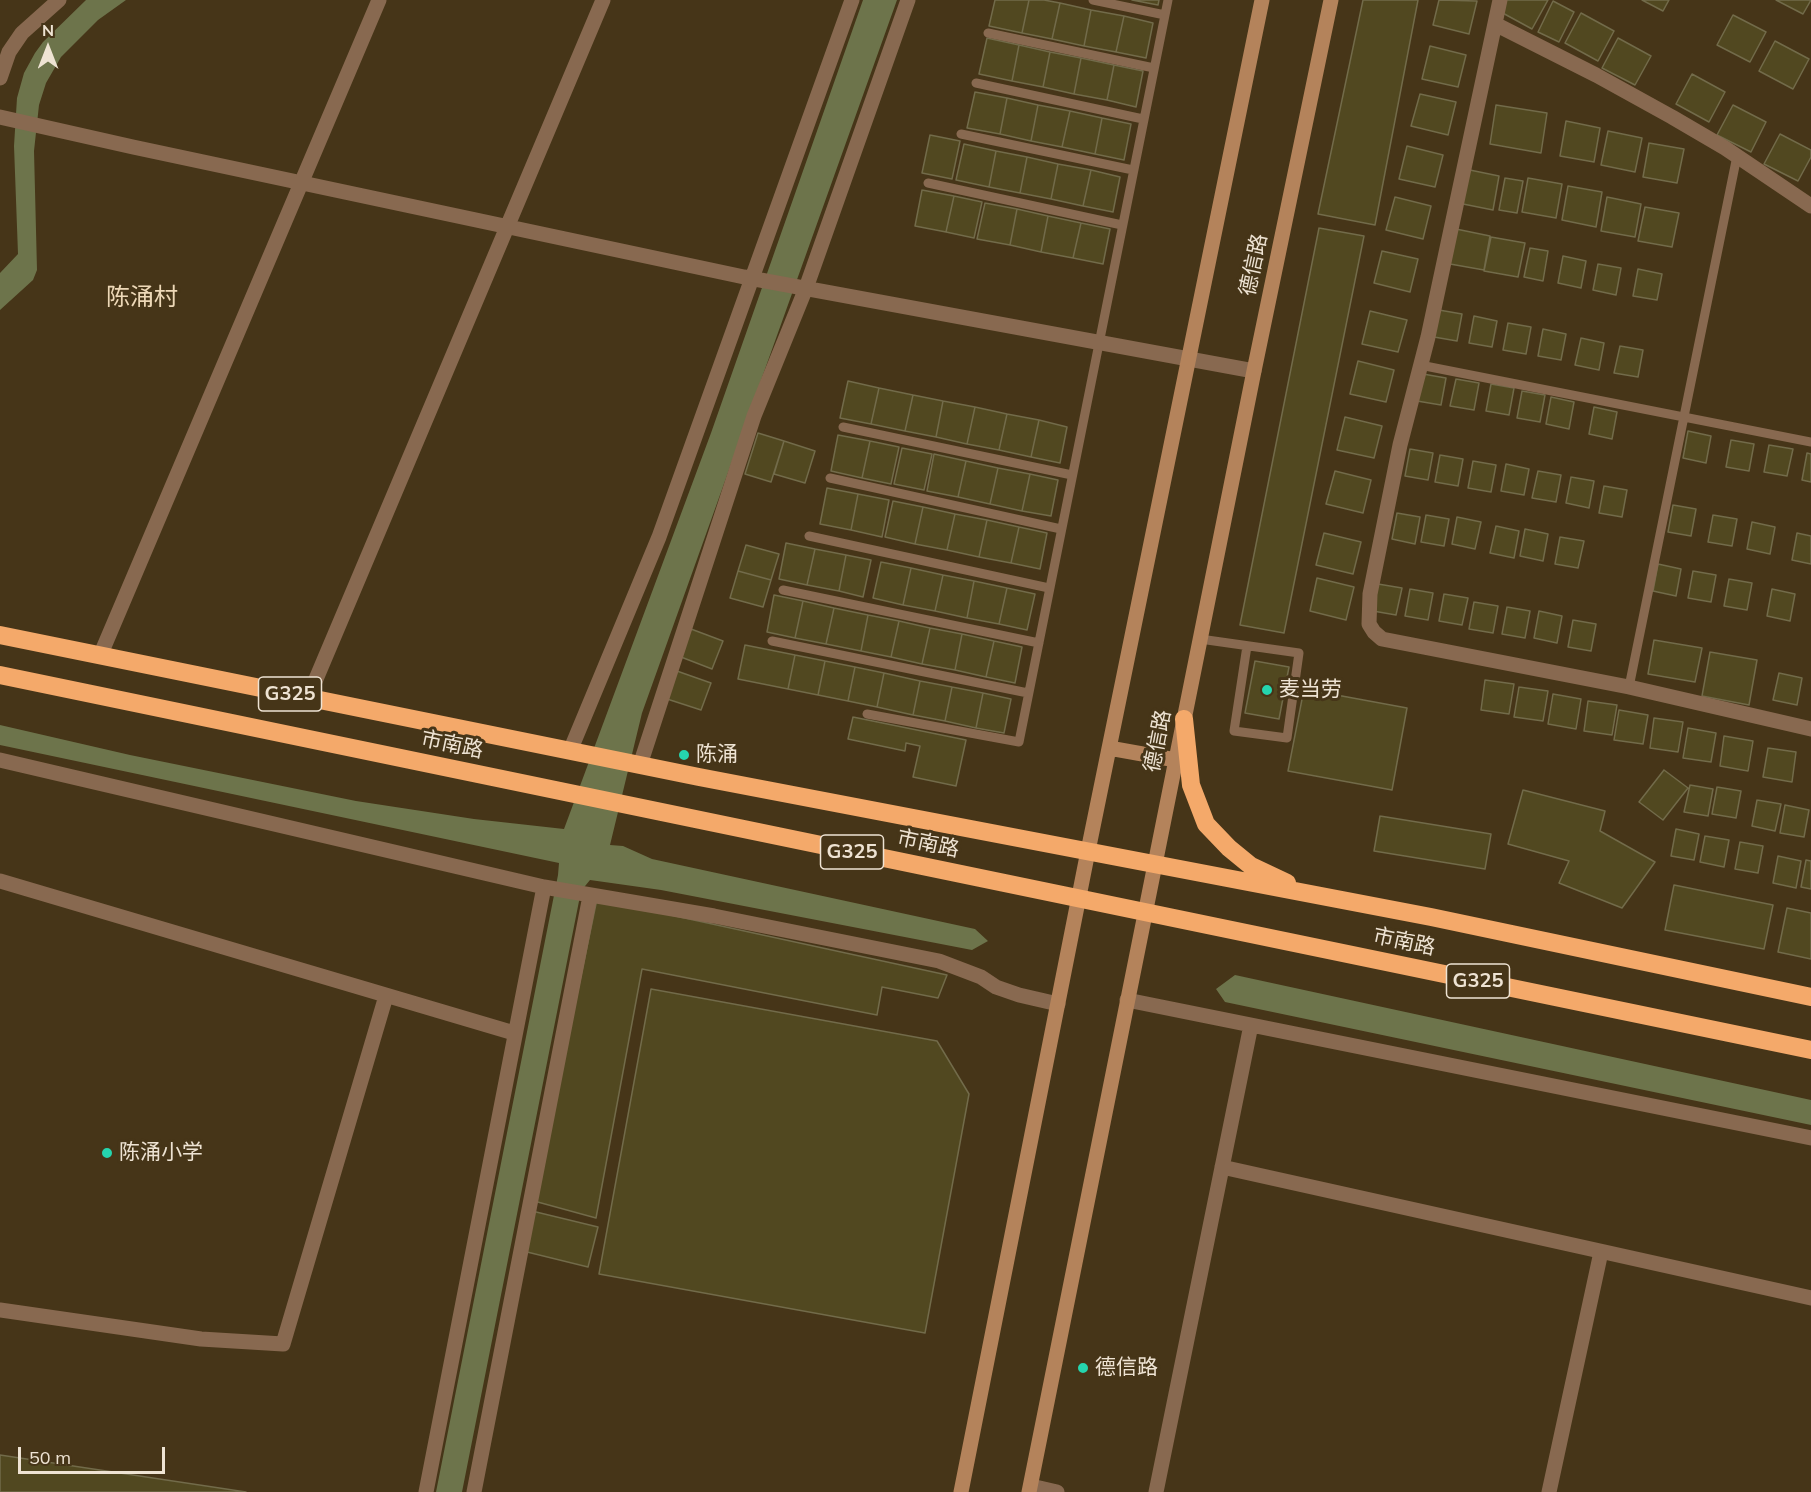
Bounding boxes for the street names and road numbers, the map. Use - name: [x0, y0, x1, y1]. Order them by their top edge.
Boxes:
- street label: 德信路: [1235, 232, 1273, 298]
- road number: G325: [258, 677, 322, 711]
- street label: 德信路: [1140, 708, 1176, 774]
- street label: 市南路: [419, 726, 485, 764]
- street label: 市南路: [895, 825, 961, 863]
- road number: G325: [820, 835, 884, 869]
- street label: 市南路: [1371, 923, 1437, 961]
- road number: G325: [1446, 964, 1510, 998]

